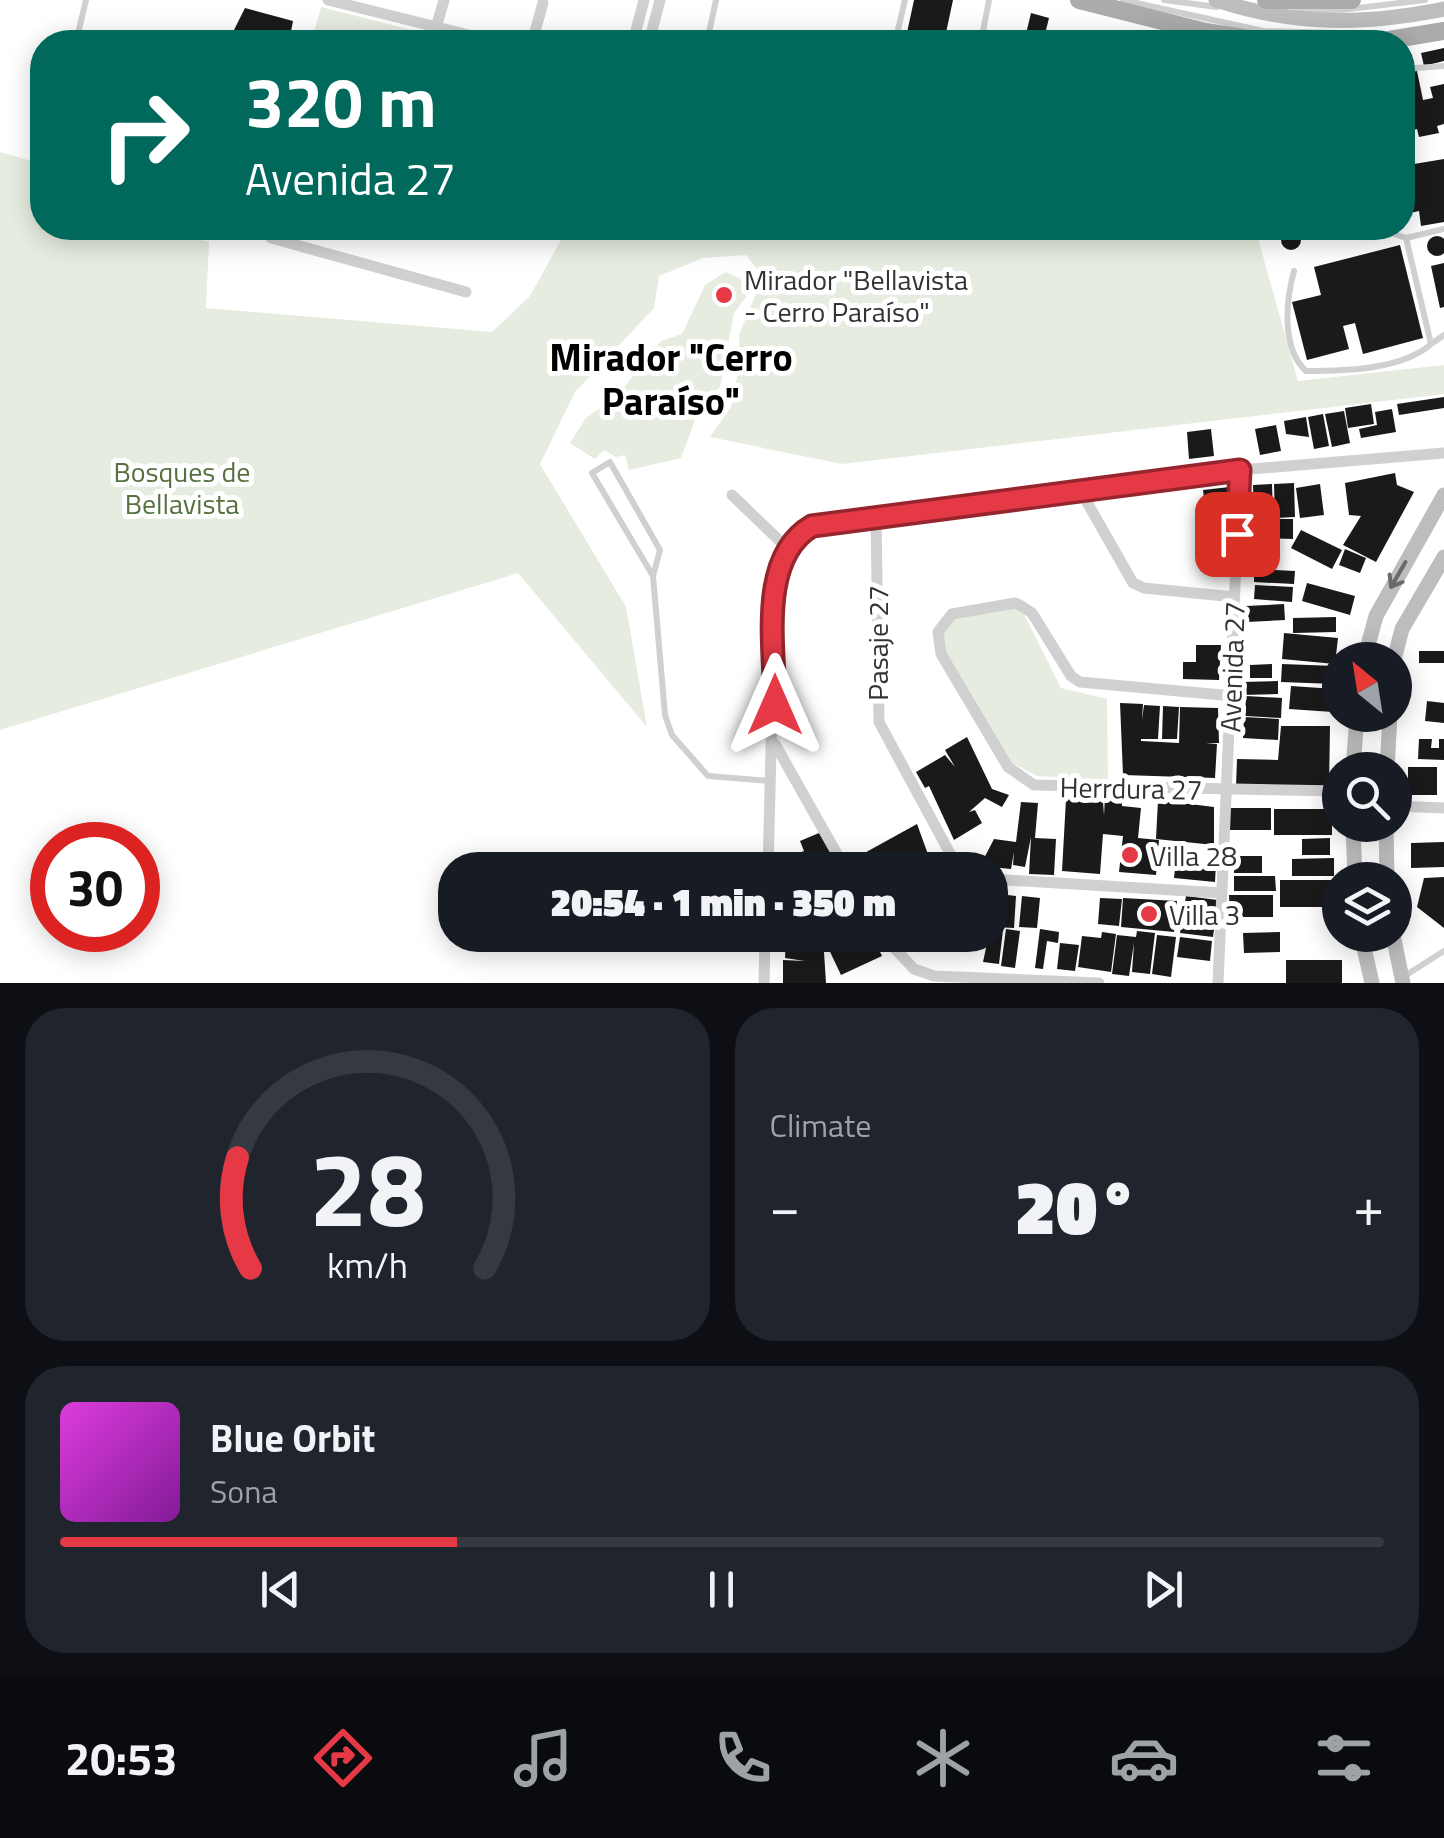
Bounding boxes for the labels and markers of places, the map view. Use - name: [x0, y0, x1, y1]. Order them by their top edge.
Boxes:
- place label: Mirador "Bellavista - Cerro Paraíso": [744, 258, 968, 333]
- marker: Mirador "Bellavista - Cerro Paraíso": [713, 284, 735, 306]
- pin: [1195, 492, 1280, 577]
- place label: Villa 28: [1150, 834, 1237, 877]
- marker: Villa 28: [1119, 844, 1141, 866]
- place label: Villa 3: [1169, 893, 1240, 936]
- marker: Villa 3: [1138, 903, 1160, 925]

